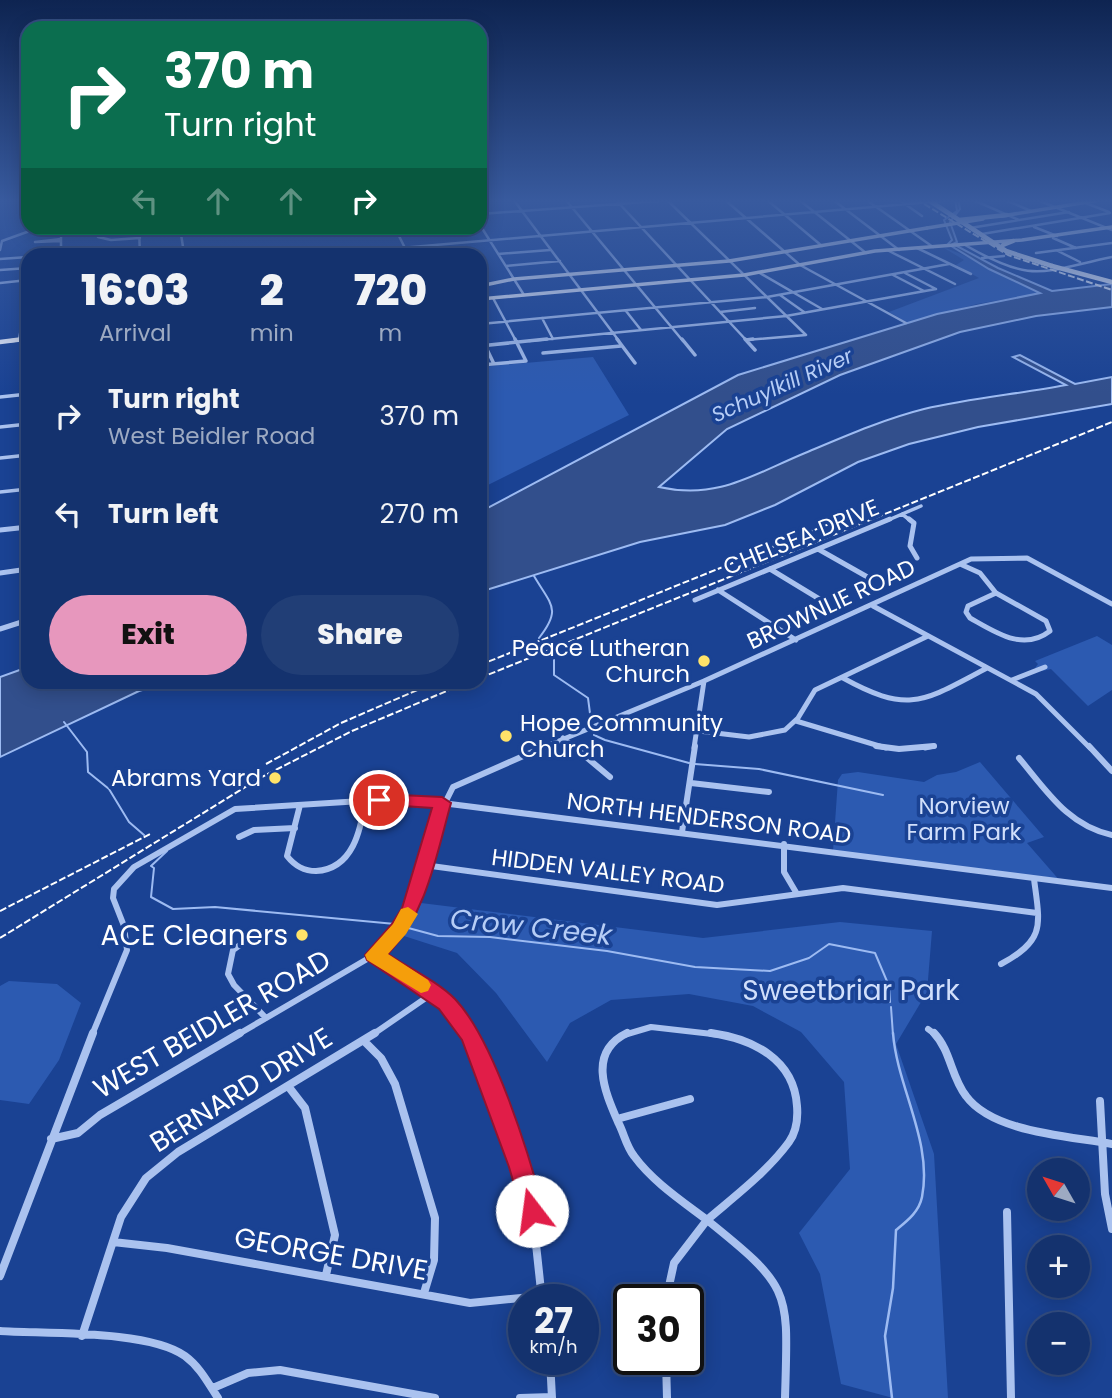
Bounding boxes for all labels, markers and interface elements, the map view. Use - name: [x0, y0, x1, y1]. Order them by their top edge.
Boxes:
- text: 370 m: [164, 37, 314, 105]
- icon: right: [49, 49, 140, 140]
- text: Turn right: [164, 102, 316, 147]
- icon: left: [126, 182, 164, 220]
- icon: ahead: [199, 182, 237, 220]
- icon: ahead: [272, 182, 310, 220]
- icon: right: [345, 182, 383, 220]
- text: 16:03: [81, 261, 190, 320]
- text: 2: [260, 261, 284, 320]
- text: 720: [354, 261, 427, 320]
- text: Arrival: [99, 317, 172, 349]
- text: min: [250, 317, 294, 349]
- text: m: [379, 317, 402, 349]
- water label: Schuylkill River: [707, 340, 858, 429]
- text: Turn right: [108, 381, 240, 417]
- icon: right: [49, 397, 87, 435]
- text: 370 m: [379, 398, 459, 434]
- text: West Beidler Road: [108, 420, 315, 452]
- street label: CHELSEA DRIVE: [718, 491, 884, 583]
- icon: left: [49, 495, 87, 533]
- text: Turn left: [108, 496, 219, 532]
- text: 270 m: [380, 496, 459, 532]
- street label: BROWNLIE ROAD: [742, 551, 920, 657]
- button: Exit: [49, 595, 247, 675]
- button: Share: [261, 595, 459, 675]
- place label: Peace Lutheran Church: [512, 632, 690, 690]
- marker: Peace Lutheran Church: [696, 653, 712, 669]
- place label: Hope Community Church: [520, 707, 723, 765]
- marker: Hope Community Church: [498, 728, 514, 744]
- place label: Abrams Yard: [111, 762, 261, 794]
- marker: Abrams Yard: [267, 770, 283, 786]
- pin: [349, 770, 409, 830]
- icon: arrive: [360, 781, 398, 819]
- street label: NORTH HENDERSON ROAD: [565, 785, 853, 851]
- park label: Norview Farm Park: [907, 790, 1022, 848]
- street label: HIDDEN VALLEY ROAD: [490, 841, 726, 901]
- water label: Crow Creek: [448, 899, 615, 955]
- place label: ACE Cleaners: [101, 916, 288, 955]
- marker: ACE Cleaners: [294, 927, 310, 943]
- street label: WEST BEIDLER ROAD: [86, 940, 338, 1108]
- park label: Sweetbriar Park: [742, 971, 960, 1010]
- street label: BERNARD DRIVE: [142, 1018, 340, 1162]
- north arrow: [1027, 1158, 1090, 1222]
- map controls: [1027, 1158, 1090, 1375]
- position arrow: [495, 1174, 569, 1248]
- street label: GEORGE DRIVE: [231, 1218, 431, 1290]
- button: +: [1027, 1235, 1090, 1298]
- speed limit sign: 30: [613, 1284, 704, 1375]
- text: 27: [534, 1296, 573, 1345]
- button: −: [1027, 1312, 1090, 1375]
- text: km/h: [530, 1334, 577, 1359]

